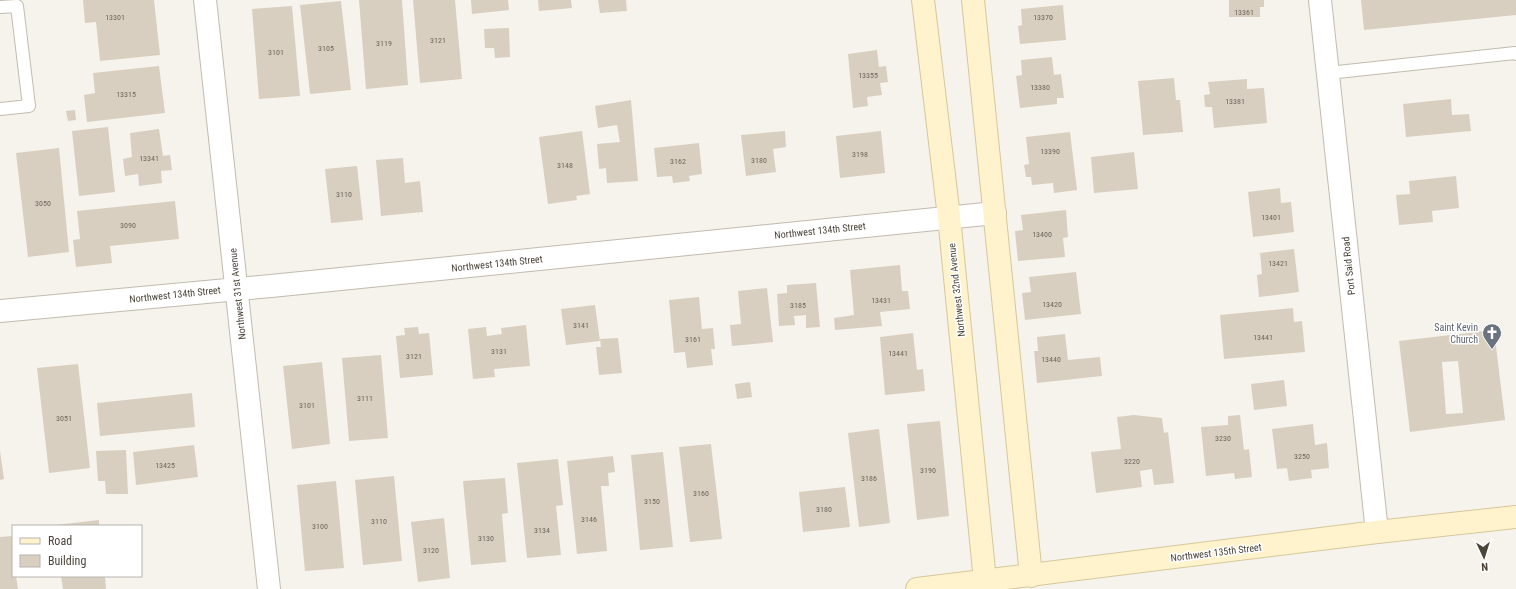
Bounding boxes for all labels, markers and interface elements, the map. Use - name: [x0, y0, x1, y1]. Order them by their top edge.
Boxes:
- house number: 13361: [1234, 8, 1254, 17]
- house number: 13301: [105, 13, 125, 22]
- house number: 13370: [1033, 13, 1053, 22]
- house number: 3121: [430, 36, 446, 45]
- house number: 3119: [376, 39, 392, 48]
- house number: 3105: [318, 44, 334, 53]
- house number: 3101: [268, 48, 284, 57]
- house number: 13355: [858, 71, 878, 80]
- house number: 13380: [1030, 83, 1050, 92]
- house number: 13315: [116, 90, 136, 99]
- house number: 13381: [1225, 97, 1245, 106]
- house number: 13390: [1040, 147, 1060, 156]
- house number: 3198: [852, 150, 868, 159]
- house number: 13341: [139, 154, 159, 163]
- house number: 3180: [751, 156, 767, 165]
- house number: 3162: [670, 157, 686, 166]
- house number: 3148: [557, 161, 573, 170]
- house number: 3110: [336, 190, 352, 199]
- house number: 3050: [35, 199, 51, 208]
- house number: 13401: [1261, 213, 1281, 222]
- street label: Northwest 134th Street: [774, 220, 866, 241]
- house number: 3090: [120, 221, 136, 230]
- house number: 13400: [1032, 230, 1052, 239]
- street label: Port Said Road: [1340, 236, 1357, 296]
- street label: Northwest 32nd Avenue: [946, 242, 967, 337]
- street label: Northwest 31st Avenue: [227, 247, 248, 340]
- street label: Northwest 134th Street: [451, 253, 543, 274]
- house number: 13421: [1268, 259, 1288, 268]
- street label: Northwest 134th Street: [129, 284, 221, 305]
- house number: 13431: [871, 296, 891, 305]
- house number: 13420: [1042, 300, 1062, 309]
- house number: 3185: [790, 301, 806, 310]
- house number: 3141: [573, 321, 589, 330]
- place label: Saint Kevin Church: [1434, 322, 1478, 345]
- church icon: Saint Kevin Church: [1481, 322, 1503, 350]
- house number: 13441: [1253, 333, 1273, 342]
- house number: 3161: [685, 335, 701, 344]
- house number: 3131: [491, 347, 507, 356]
- house number: 13441: [888, 349, 908, 358]
- house number: 3121: [406, 352, 422, 361]
- house number: 13440: [1041, 355, 1061, 364]
- house number: 3111: [357, 394, 373, 403]
- house number: 3101: [299, 401, 315, 410]
- house number: 3051: [56, 414, 72, 423]
- house number: 3230: [1215, 434, 1231, 443]
- house number: 3250: [1294, 452, 1310, 461]
- house number: 3220: [1124, 457, 1140, 466]
- house number: 13425: [155, 461, 175, 470]
- house number: 3190: [920, 466, 936, 475]
- house number: 3186: [861, 474, 877, 483]
- house number: 3160: [693, 489, 709, 498]
- house number: 3150: [644, 497, 660, 506]
- house number: 3180: [816, 505, 832, 514]
- house number: 3146: [581, 515, 597, 524]
- house number: 3110: [371, 517, 387, 526]
- house number: 3100: [312, 522, 328, 531]
- legend: [12, 525, 142, 577]
- house number: 3134: [534, 526, 550, 535]
- text: Road: [48, 534, 72, 548]
- house number: 3130: [478, 534, 494, 543]
- north arrow: [1464, 537, 1504, 577]
- street label: Northwest 135th Street: [1170, 541, 1262, 564]
- house number: 3120: [423, 546, 439, 555]
- text: Building: [48, 554, 86, 568]
- text: N: [1481, 560, 1488, 573]

